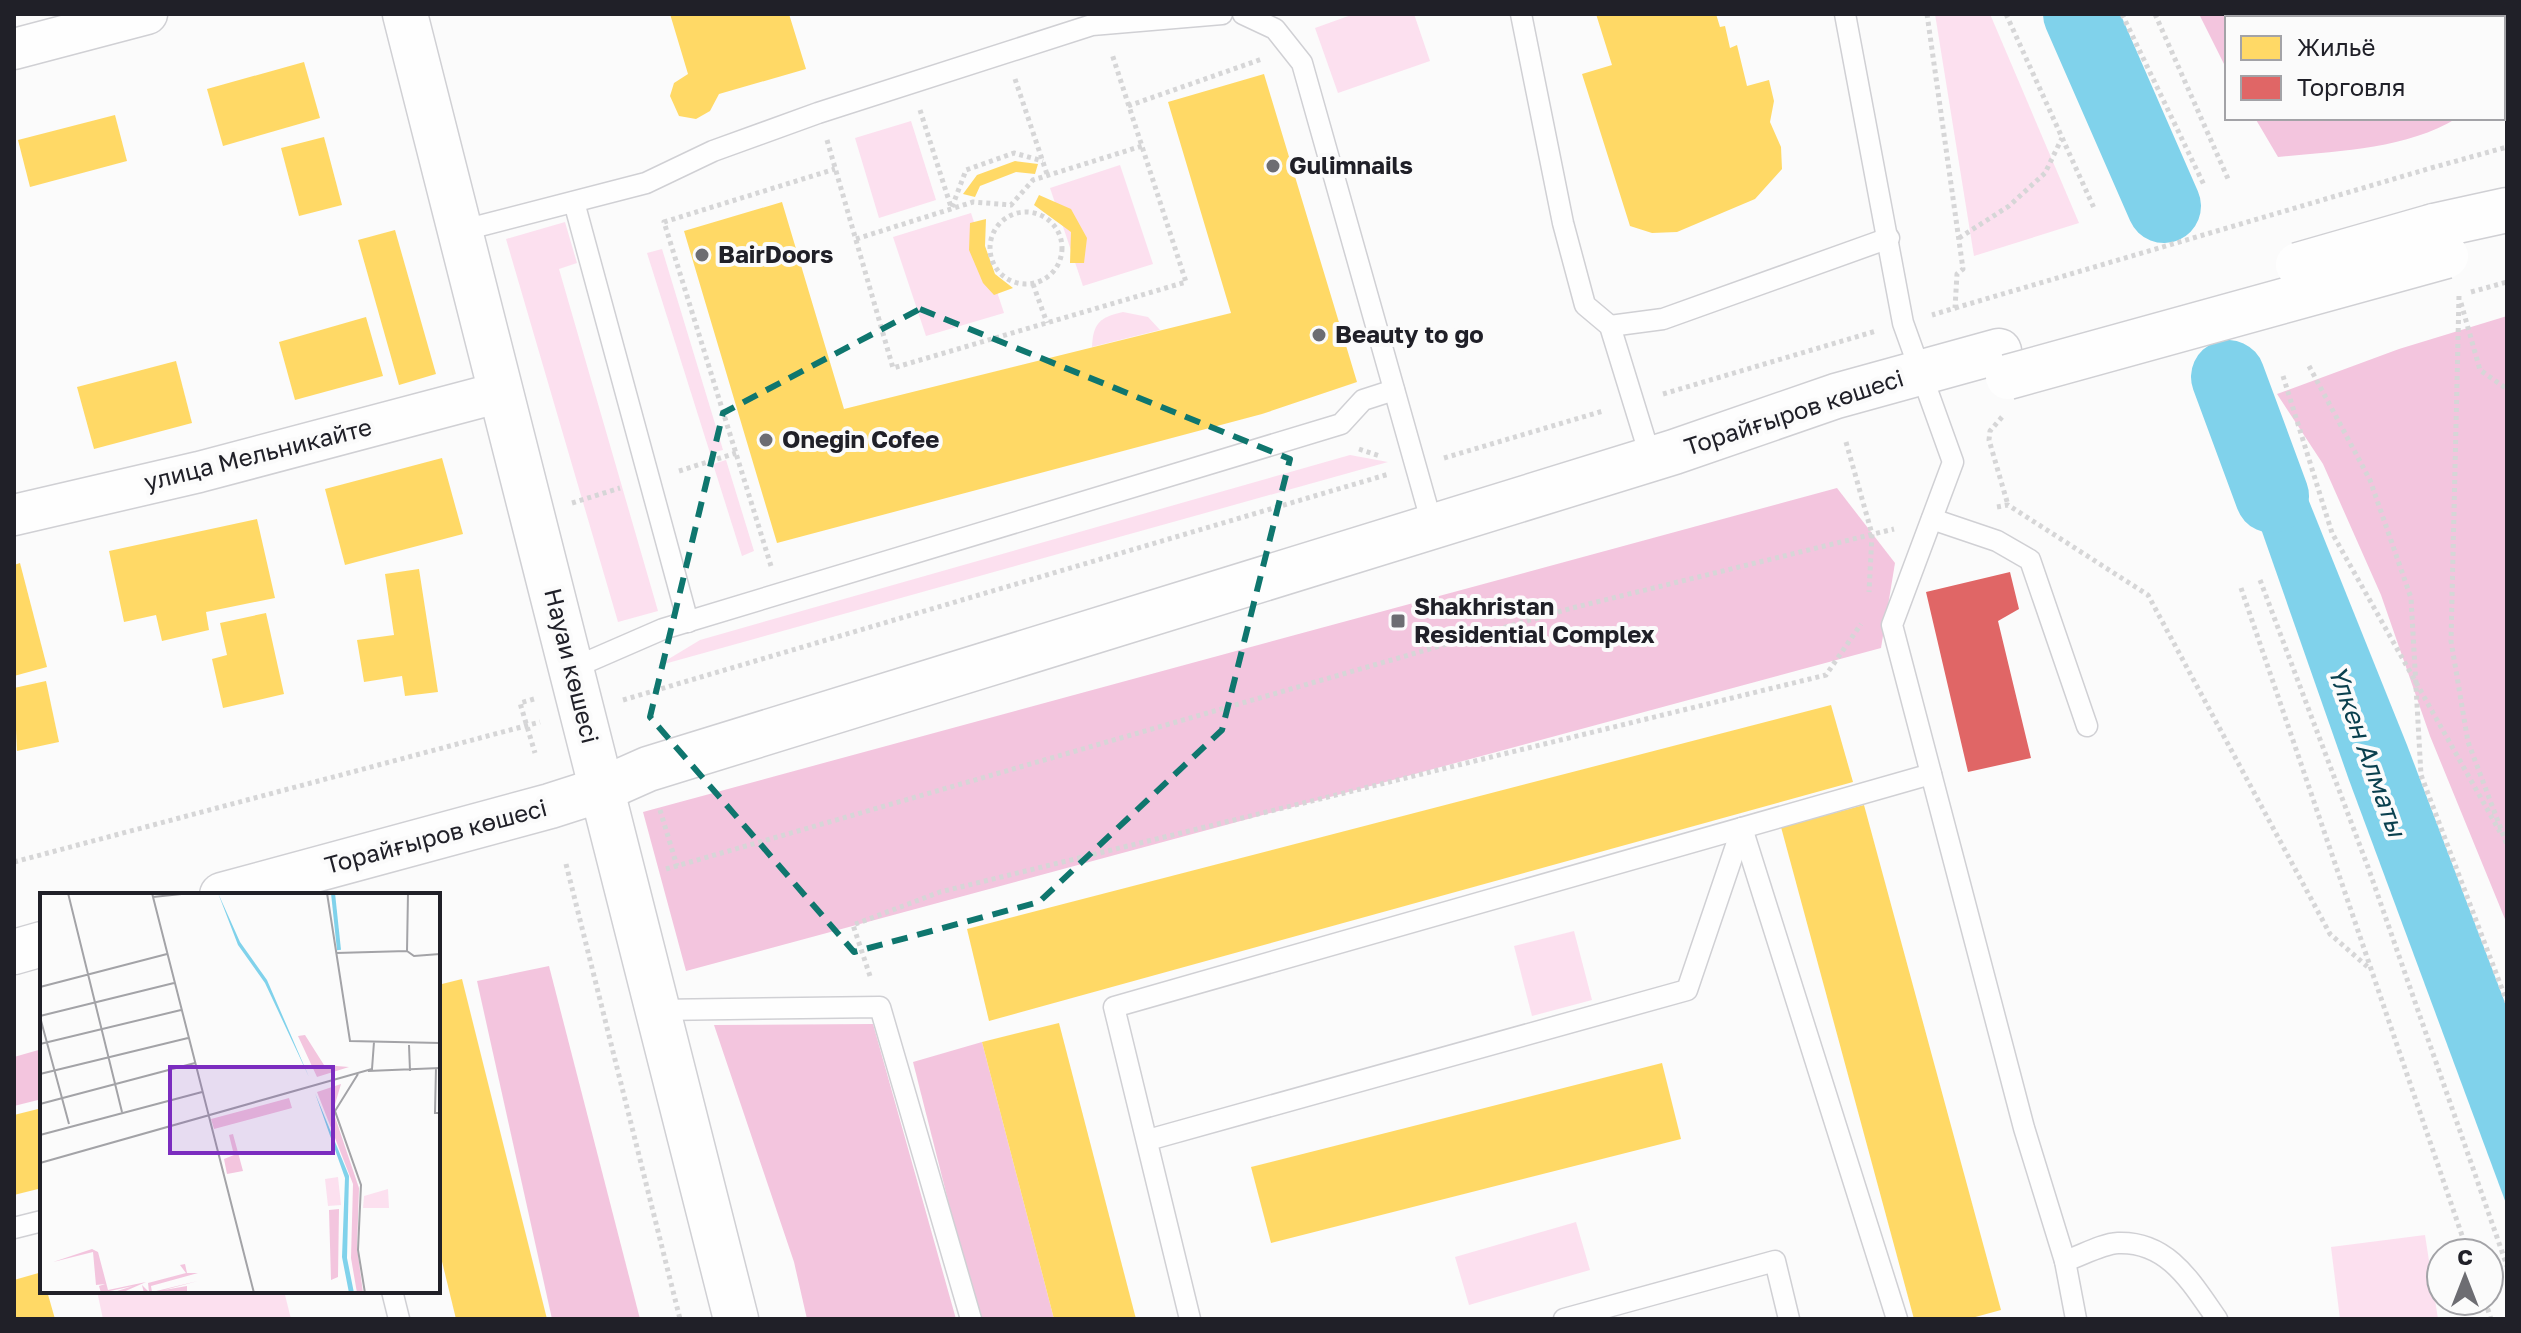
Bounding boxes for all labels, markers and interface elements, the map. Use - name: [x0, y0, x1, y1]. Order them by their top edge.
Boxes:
- legend: [2225, 16, 2505, 120]
- text: Жильё: [2297, 32, 2375, 61]
- text: Торговля: [2297, 72, 2405, 101]
- place label: Gulimnails: [1289, 150, 1413, 179]
- marker: Gulimnails: [1264, 157, 1282, 175]
- place label: BairDoors: [718, 239, 834, 268]
- marker: BairDoors: [693, 246, 711, 264]
- place label: Beauty to go: [1335, 319, 1484, 348]
- marker: Beauty to go: [1310, 326, 1328, 344]
- street label: Торайғыров көшесі: [1680, 362, 1907, 461]
- street label: улица Мельникайте: [141, 411, 375, 496]
- place label: Onegin Cofee: [782, 424, 939, 453]
- marker: Onegin Cofee: [757, 431, 775, 449]
- street label: Науаи көшесі: [539, 585, 606, 746]
- place label: Shakhristan Residential Complex: [1414, 591, 1655, 648]
- marker: Shakhristan Residential Complex: [1389, 612, 1407, 630]
- water label: Үлкен Алматы: [2322, 661, 2413, 842]
- street label: Торайғыров көшесі: [321, 792, 550, 879]
- inset map: [40, 893, 440, 1293]
- north arrow: [2425, 1237, 2505, 1317]
- text: С: [2457, 1243, 2473, 1270]

